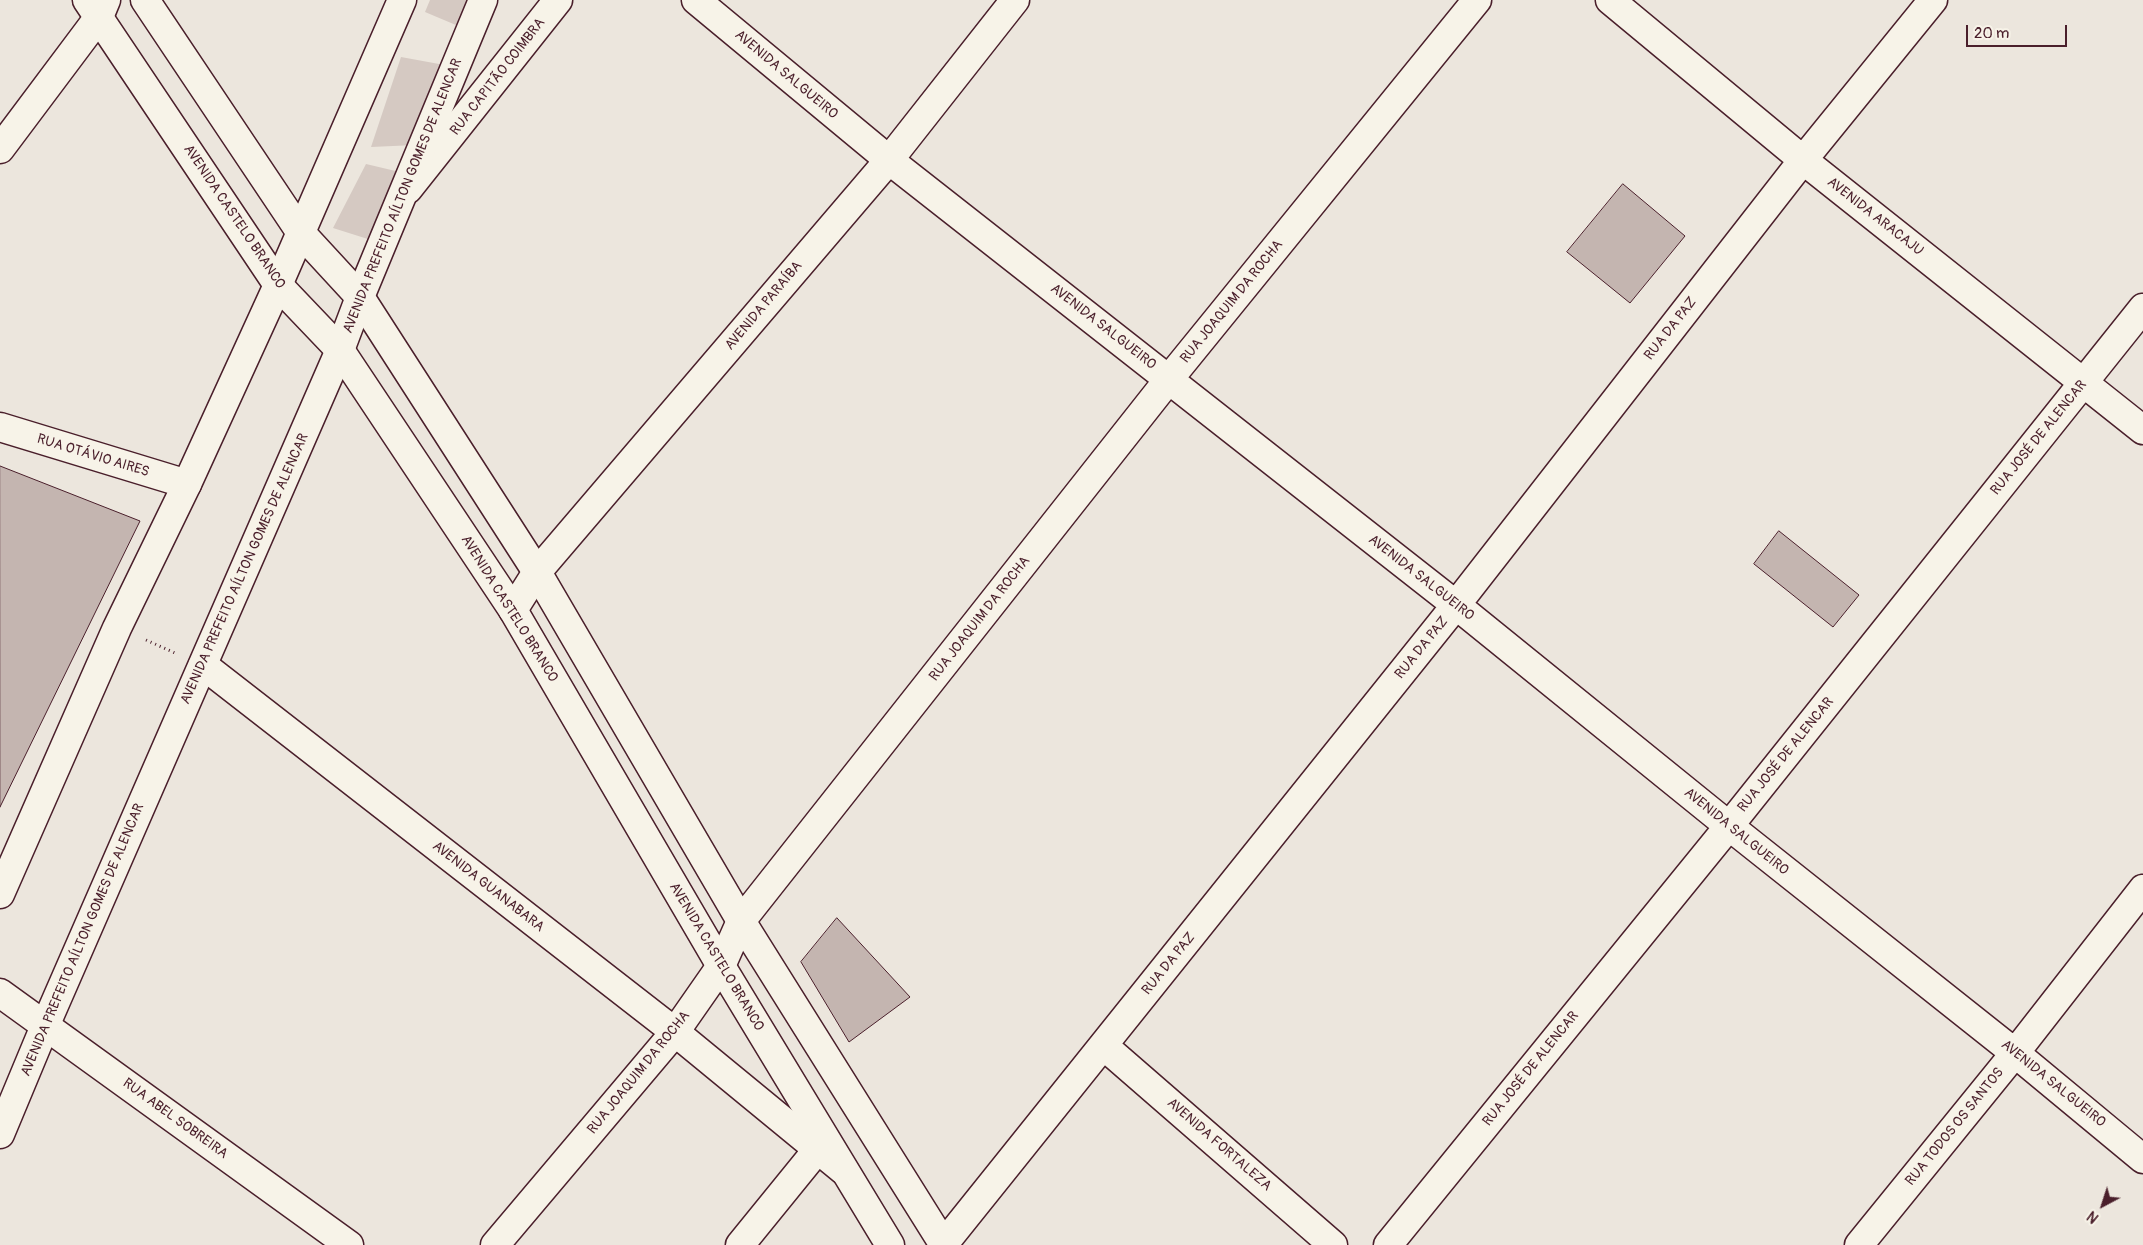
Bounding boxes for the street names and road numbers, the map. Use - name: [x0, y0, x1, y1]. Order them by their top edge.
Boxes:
- street label: RUA CAPITÃO COIMBRA: [447, 15, 549, 139]
- street label: AVENIDA SALGUEIRO: [731, 27, 841, 123]
- street label: AVENIDA PREFEITO AÍLTON GOMES DE ALENCAR: [340, 56, 466, 336]
- street label: AVENIDA CASTELO BRANCO: [180, 142, 288, 292]
- street label: AVENIDA ARACAJU: [1824, 174, 1926, 260]
- street label: RUA JOAQUIM DA ROCHA: [1177, 237, 1287, 367]
- street label: AVENIDA PARAÍBA: [722, 258, 806, 354]
- street label: AVENIDA SALGUEIRO: [1047, 281, 1159, 373]
- street label: RUA DA PAZ: [1641, 294, 1701, 364]
- street label: RUA JOSÉ DE ALENCAR: [1987, 377, 2091, 499]
- street label: RUA OTÁVIO AIRES: [35, 431, 151, 481]
- street label: AVENIDA PREFEITO AÍLTON GOMES DE ALENCAR: [177, 431, 313, 707]
- street label: AVENIDA SALGUEIRO: [1365, 532, 1477, 624]
- street label: AVENIDA CASTELO BRANCO: [457, 533, 561, 685]
- street label: RUA JOAQUIM DA ROCHA: [926, 553, 1034, 685]
- street label: RUA DA PAZ: [1392, 613, 1452, 683]
- street label: RUA JOSÉ DE ALENCAR: [1734, 694, 1838, 816]
- street label: AVENIDA SALGUEIRO: [1680, 785, 1792, 879]
- street label: AVENIDA PREFEITO AÍLTON GOMES DE ALENCAR: [18, 801, 148, 1079]
- street label: AVENIDA GUANABARA: [429, 838, 547, 936]
- street label: AVENIDA CASTELO BRANCO: [665, 880, 767, 1034]
- street label: RUA DA PAZ: [1139, 929, 1199, 999]
- street label: RUA JOAQUIM DA ROCHA: [584, 1008, 694, 1138]
- street label: RUA JOSÉ DE ALENCAR: [1479, 1008, 1583, 1130]
- street label: AVENIDA SALGUEIRO: [1997, 1037, 2109, 1131]
- street label: RUA TODOS OS SANTOS: [1902, 1065, 2008, 1189]
- street label: RUA ABEL SOBREIRA: [119, 1075, 231, 1163]
- street label: AVENIDA FORTALEZA: [1163, 1095, 1275, 1195]

